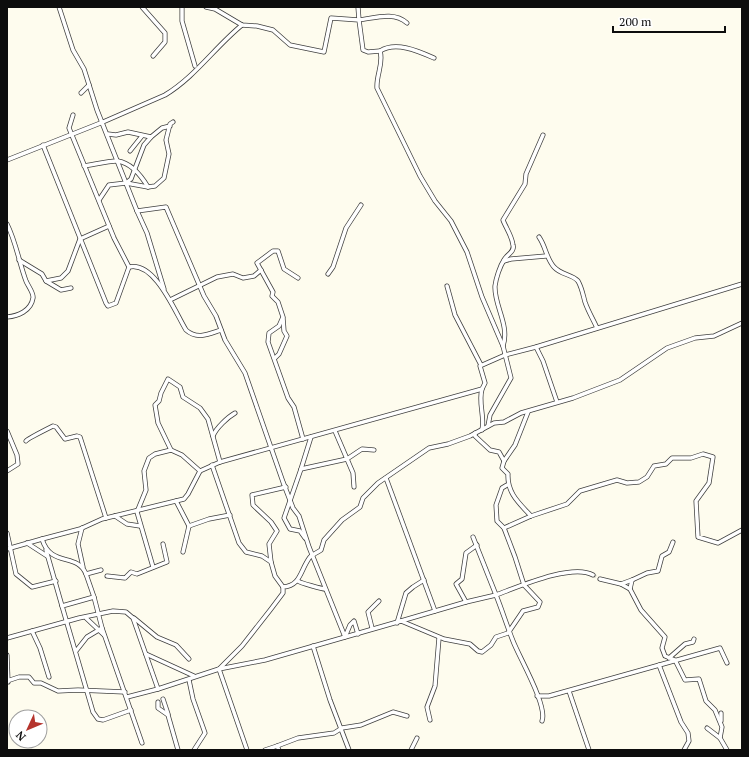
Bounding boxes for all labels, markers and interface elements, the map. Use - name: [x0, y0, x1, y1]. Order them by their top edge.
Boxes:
- scale bar: [613, 8, 725, 34]
- text: 200 m: [619, 14, 652, 29]
- north arrow: [8, 709, 48, 749]
- text: N: [12, 728, 29, 744]

